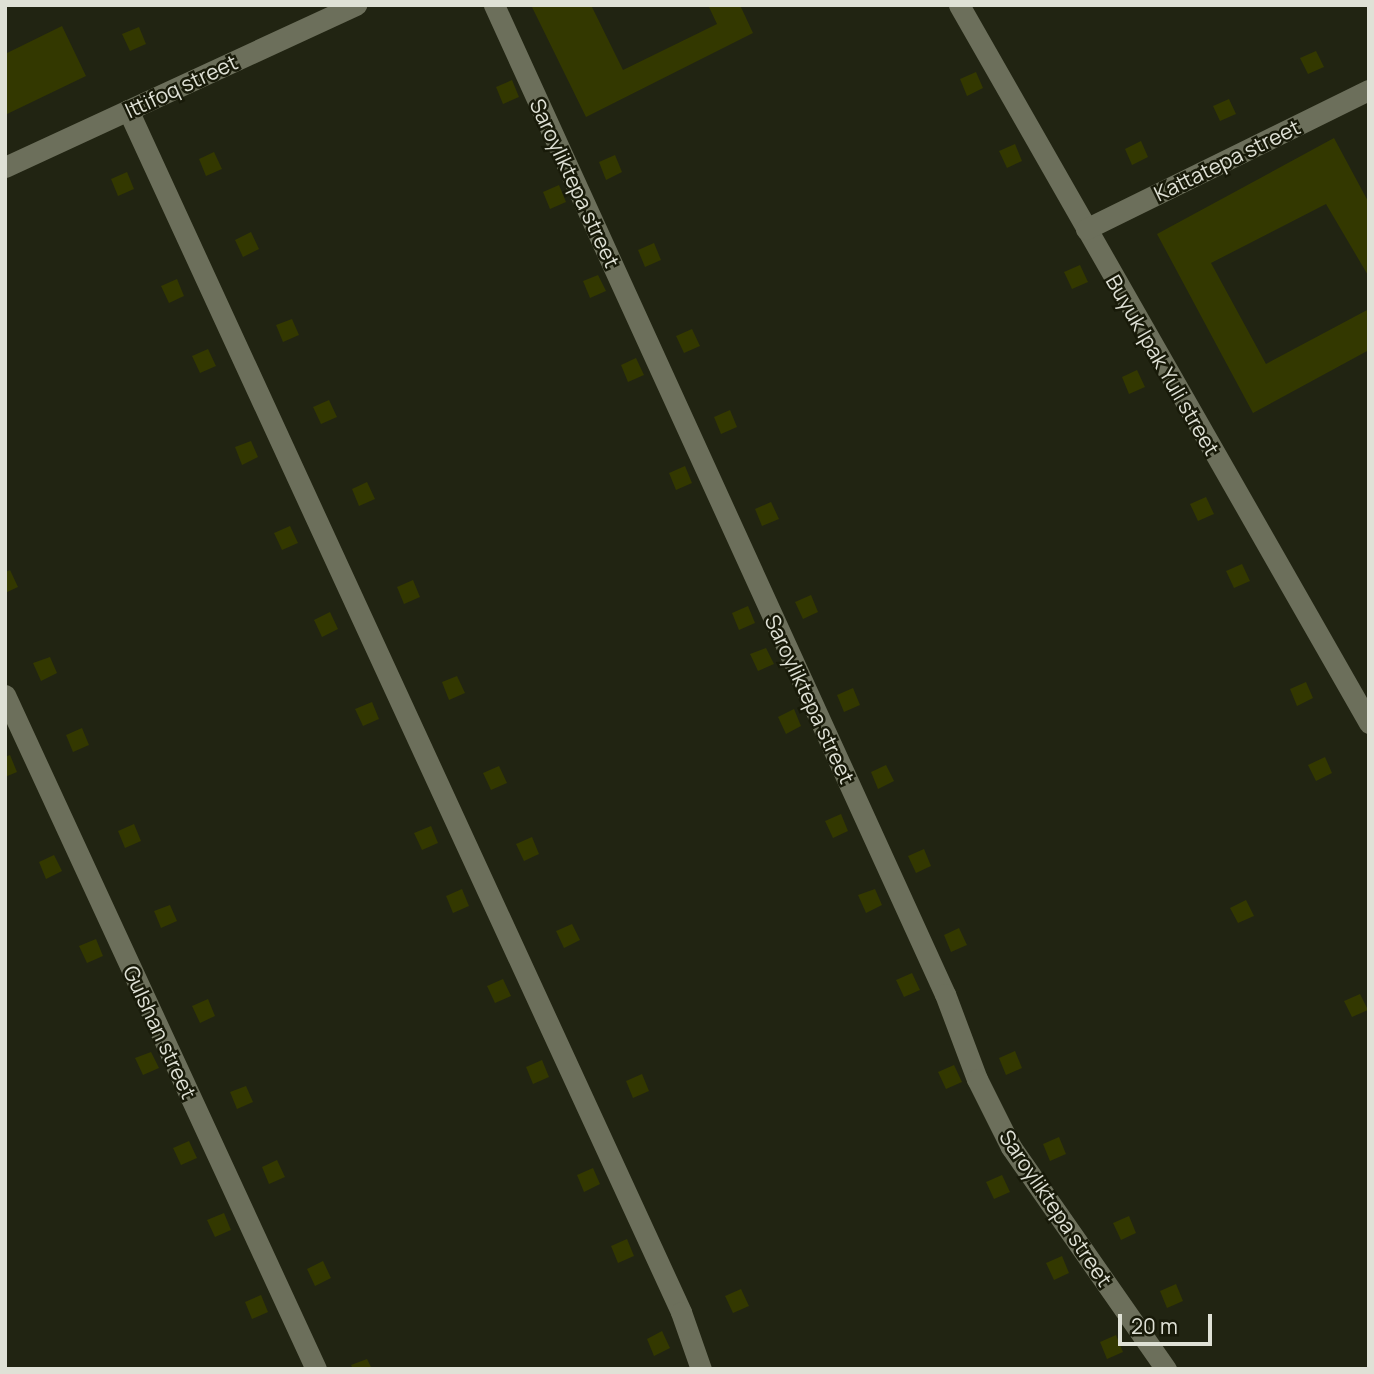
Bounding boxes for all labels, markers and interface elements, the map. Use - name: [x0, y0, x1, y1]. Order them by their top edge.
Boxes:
- street label: Ittifoq street: [121, 49, 241, 123]
- street label: Saroyliktepa street: [525, 95, 625, 271]
- street label: Kattatepa street: [1150, 114, 1304, 206]
- street label: Buyuk Ipak Yuli street: [1101, 270, 1225, 460]
- street label: Saroyliktepa street: [760, 611, 860, 787]
- street label: Gulshan street: [118, 962, 202, 1102]
- street label: Saroyliktepa street: [994, 1125, 1118, 1291]
- scale bar: [1122, 1300, 1216, 1344]
- text: 20 m: [1131, 1312, 1178, 1340]

